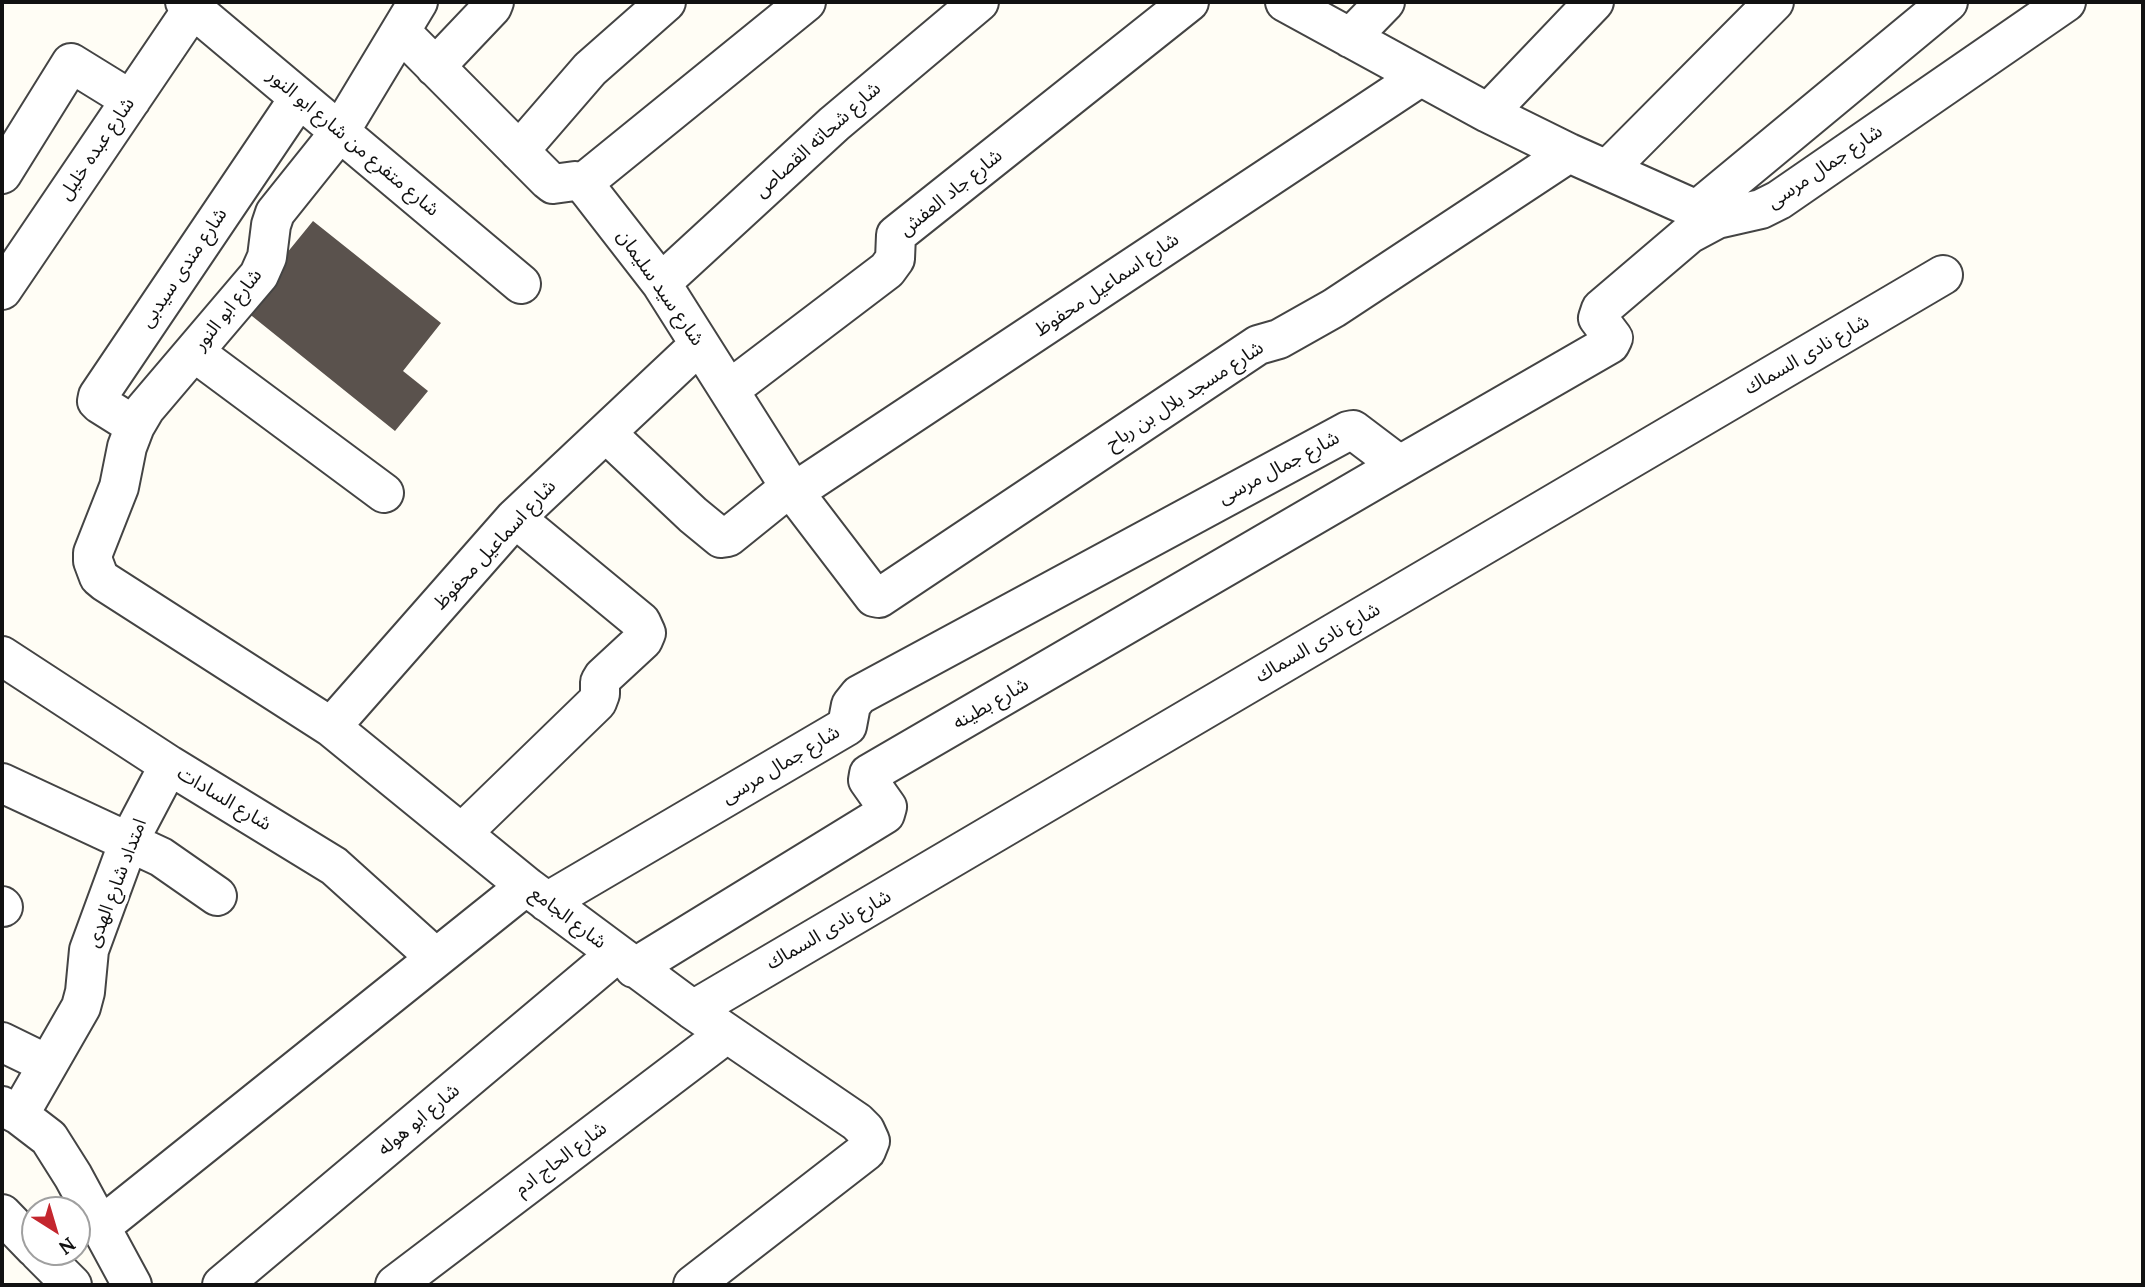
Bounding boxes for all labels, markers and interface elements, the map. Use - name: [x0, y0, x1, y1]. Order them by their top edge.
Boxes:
- street label: شارع متفرع من شارع ابو النور: [263, 65, 443, 221]
- street label: شارع شحاته القصاص: [750, 77, 886, 203]
- street label: شارع عبده خليل: [54, 93, 140, 205]
- street label: شارع جمال مرسى: [1763, 120, 1887, 214]
- street label: شارع جاد العفش: [895, 145, 1007, 241]
- street label: شارع مندى سيدبى: [136, 204, 232, 332]
- street label: شارع سيد سليمان: [612, 226, 708, 350]
- street label: شارع اسماعيل محفوظ: [1031, 228, 1183, 342]
- street label: شارع ابو النور: [189, 265, 267, 355]
- street label: شارع نادى السماك: [1741, 310, 1873, 400]
- street label: شارع مسجد بلال بن رباح: [1102, 337, 1268, 455]
- street label: شارع جمال مرسى: [1215, 427, 1343, 509]
- street label: شارع اسماعيل محفوظ: [429, 475, 561, 615]
- street label: شارع نادى السماك: [1252, 598, 1384, 688]
- street label: شارع بطينه: [949, 673, 1033, 735]
- street label: شارع جمال مرسى: [718, 721, 844, 809]
- street label: شارع السادات: [173, 762, 275, 836]
- street label: امتداد شارع الهدى: [82, 815, 152, 951]
- street label: شارع الجامع: [526, 882, 610, 954]
- street label: شارع نادى السماك: [763, 885, 895, 975]
- street label: شارع ابو هوله: [373, 1079, 465, 1161]
- street label: شارع الحاج ادم: [511, 1117, 611, 1201]
- north arrow: [21, 1196, 91, 1266]
- text: N: [54, 1232, 81, 1260]

